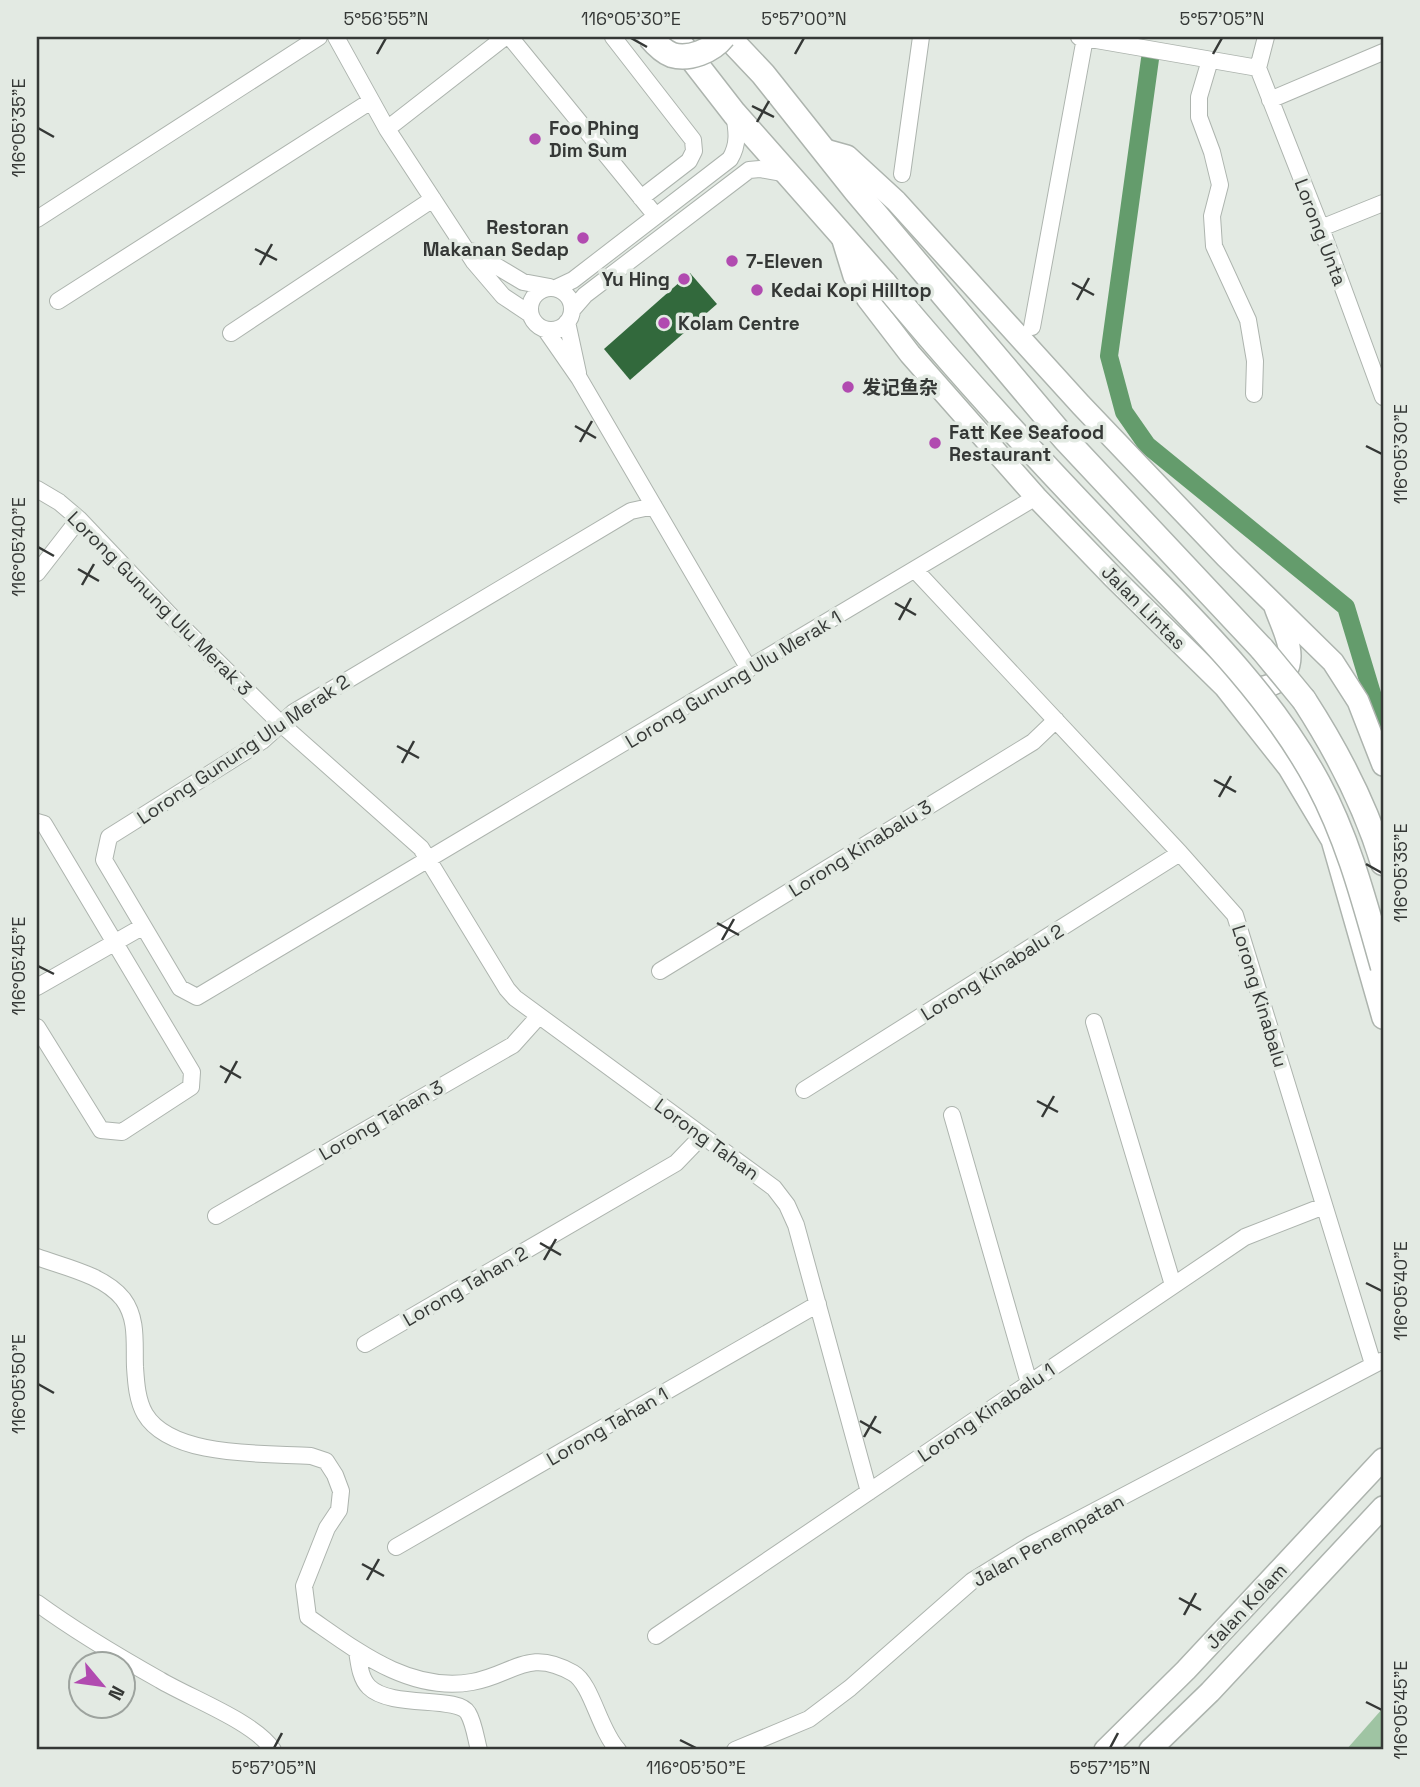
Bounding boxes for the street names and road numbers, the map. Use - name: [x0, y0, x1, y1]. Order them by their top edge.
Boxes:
- street label: Lorong Unta: [1289, 175, 1352, 289]
- street label: Lorong Gunung Ulu Merak 3: [62, 506, 257, 701]
- street label: Jalan Lintas: [1096, 560, 1191, 655]
- street label: Lorong Gunung Ulu Merak 1: [621, 605, 846, 754]
- street label: Lorong Gunung Ulu Merak 2: [132, 669, 354, 830]
- street label: Lorong Kinabalu 3: [784, 794, 936, 902]
- street label: Lorong Kinabalu 2: [916, 918, 1068, 1026]
- street label: Lorong Kinabalu: [1226, 922, 1293, 1070]
- street label: Lorong Tahan 3: [314, 1075, 448, 1166]
- street label: Lorong Tahan: [649, 1093, 764, 1186]
- street label: Lorong Tahan 2: [398, 1241, 532, 1332]
- street label: Lorong Kinabalu 1: [913, 1357, 1060, 1468]
- street label: Lorong Tahan 1: [542, 1382, 673, 1471]
- street label: Jalan Penempatan: [968, 1488, 1128, 1592]
- street label: Jalan Kolam: [1200, 1558, 1293, 1655]

